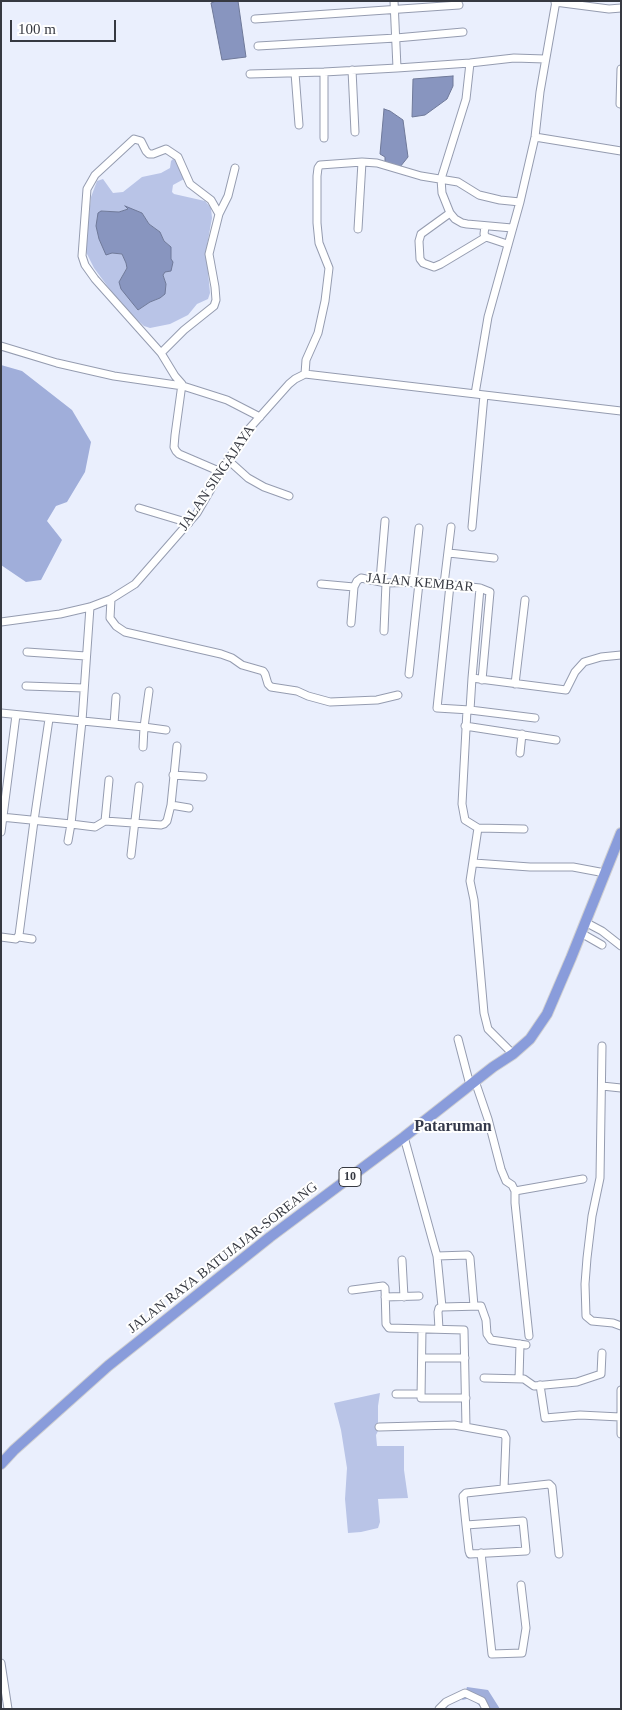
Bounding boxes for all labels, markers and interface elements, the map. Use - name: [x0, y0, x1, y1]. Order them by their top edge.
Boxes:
- scale bar: [12, 10, 119, 42]
- text: 100 m: [18, 21, 56, 37]
- street label: JALAN SINGAJAYA: [175, 422, 259, 534]
- street label: JALAN KEMBAR: [366, 570, 474, 596]
- district label: Pataruman: [414, 1117, 492, 1137]
- road number: 10: [339, 1168, 361, 1186]
- street label: JALAN RAYA BATUJAJAR-SOREANG: [125, 1179, 321, 1337]

